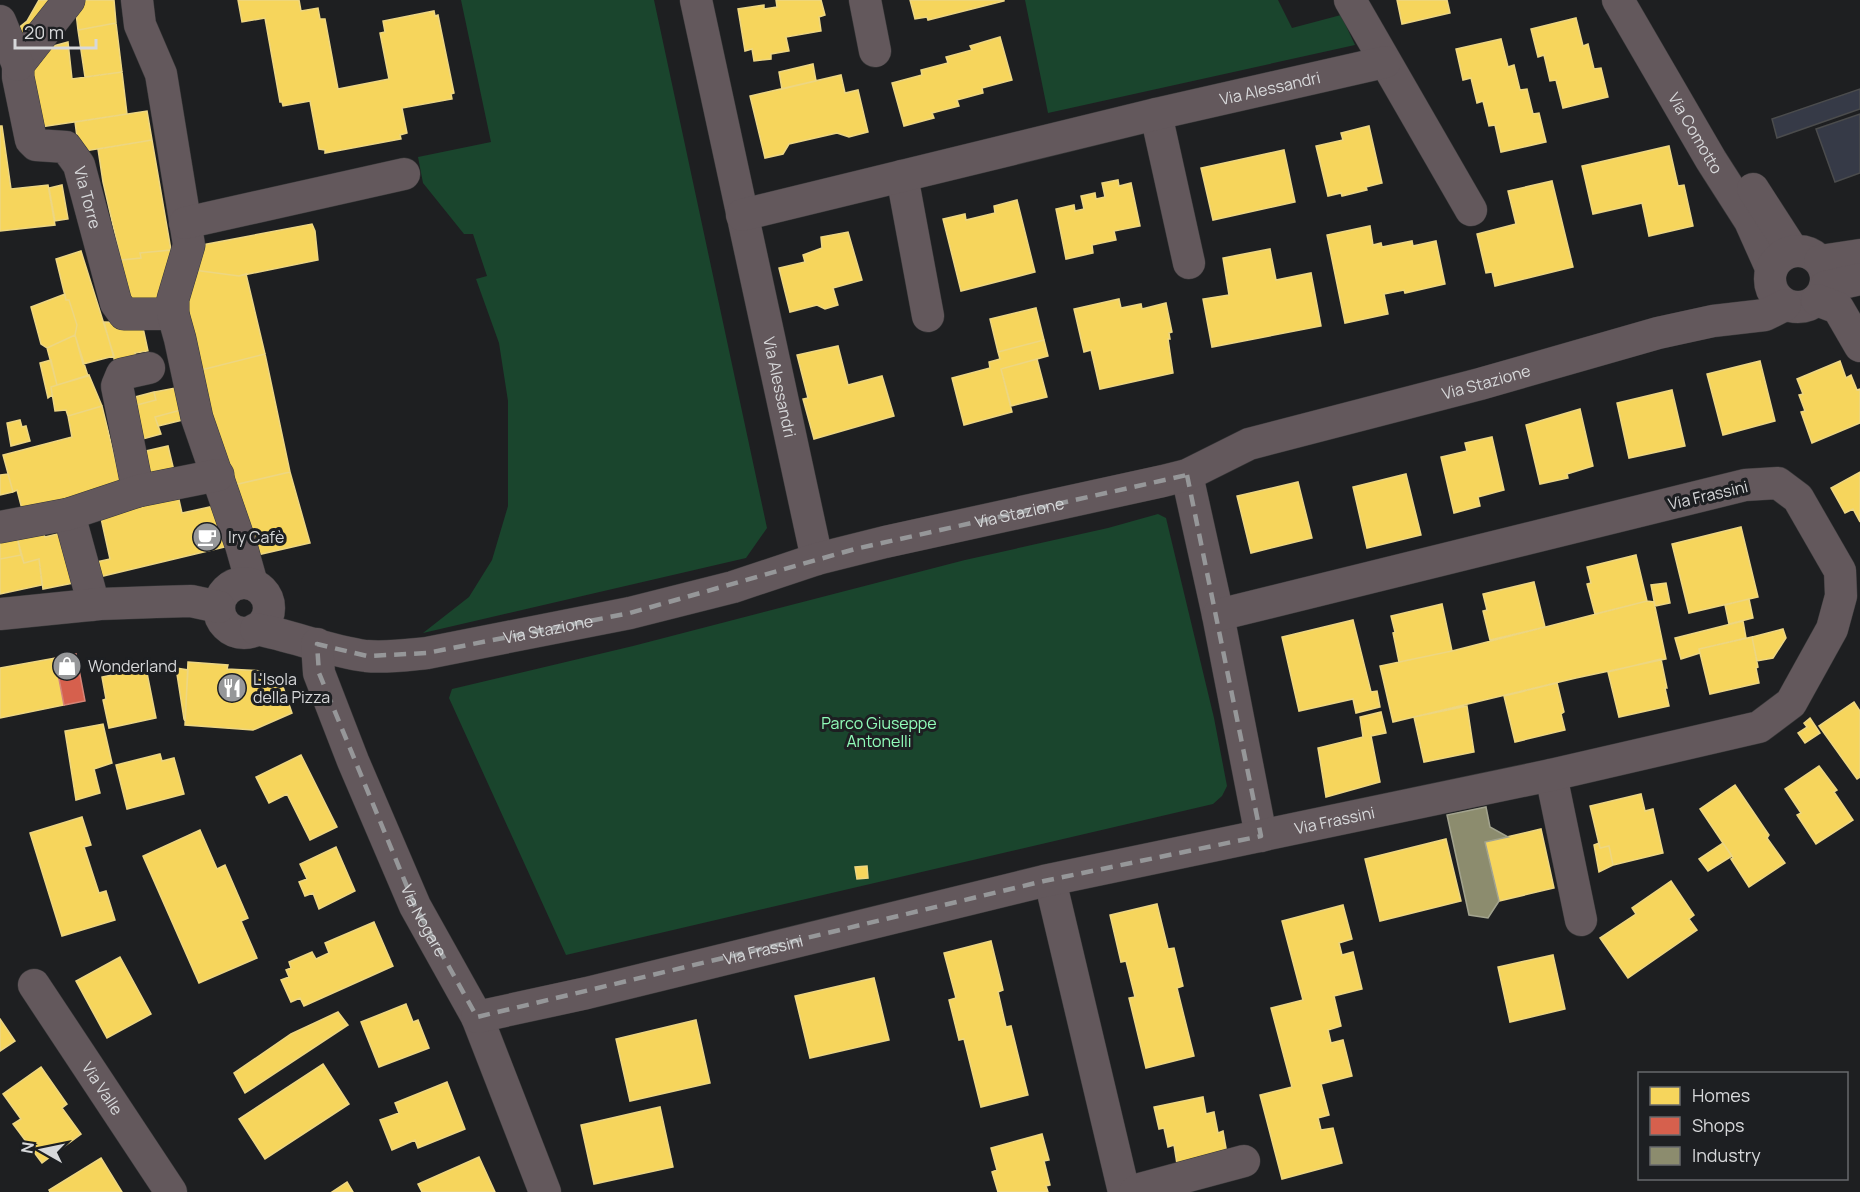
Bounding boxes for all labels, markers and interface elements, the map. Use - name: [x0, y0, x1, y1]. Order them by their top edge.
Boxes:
- scale bar: [15, 12, 96, 50]
- text: 20 m: [24, 20, 64, 44]
- street label: Via Alessandri: [1217, 66, 1322, 110]
- street label: Via Comotto: [1663, 89, 1728, 178]
- street label: Via Torre: [69, 164, 107, 231]
- street label: Via Alessandri: [758, 335, 801, 440]
- street label: Via Stazione: [1439, 359, 1533, 404]
- street label: Via Frassini: [1666, 475, 1750, 515]
- street label: Via Stazione: [973, 492, 1066, 533]
- cafe icon: Iry Cafè: [191, 521, 223, 553]
- place label: Iry Cafè: [228, 526, 284, 548]
- street label: Via Stazione: [501, 610, 595, 649]
- shop icon: Wonderland: [51, 650, 83, 682]
- place label: Wonderland: [88, 655, 177, 677]
- place label: L'Isola della Pizza: [253, 668, 330, 708]
- restaurant icon: L'Isola della Pizza: [216, 672, 248, 704]
- park label: Parco Giuseppe Antonelli: [821, 712, 937, 752]
- street label: Via Frassini: [1293, 801, 1377, 839]
- street label: Via Nogare: [396, 881, 452, 961]
- street label: Via Frassini: [721, 929, 805, 970]
- street label: Via Valle: [77, 1057, 128, 1119]
- legend: [1638, 1072, 1848, 1180]
- text: Homes: [1692, 1083, 1750, 1107]
- text: Shops: [1692, 1113, 1744, 1137]
- north arrow: [12, 1120, 72, 1180]
- text: N: [15, 1140, 39, 1155]
- text: Industry: [1692, 1143, 1761, 1167]

